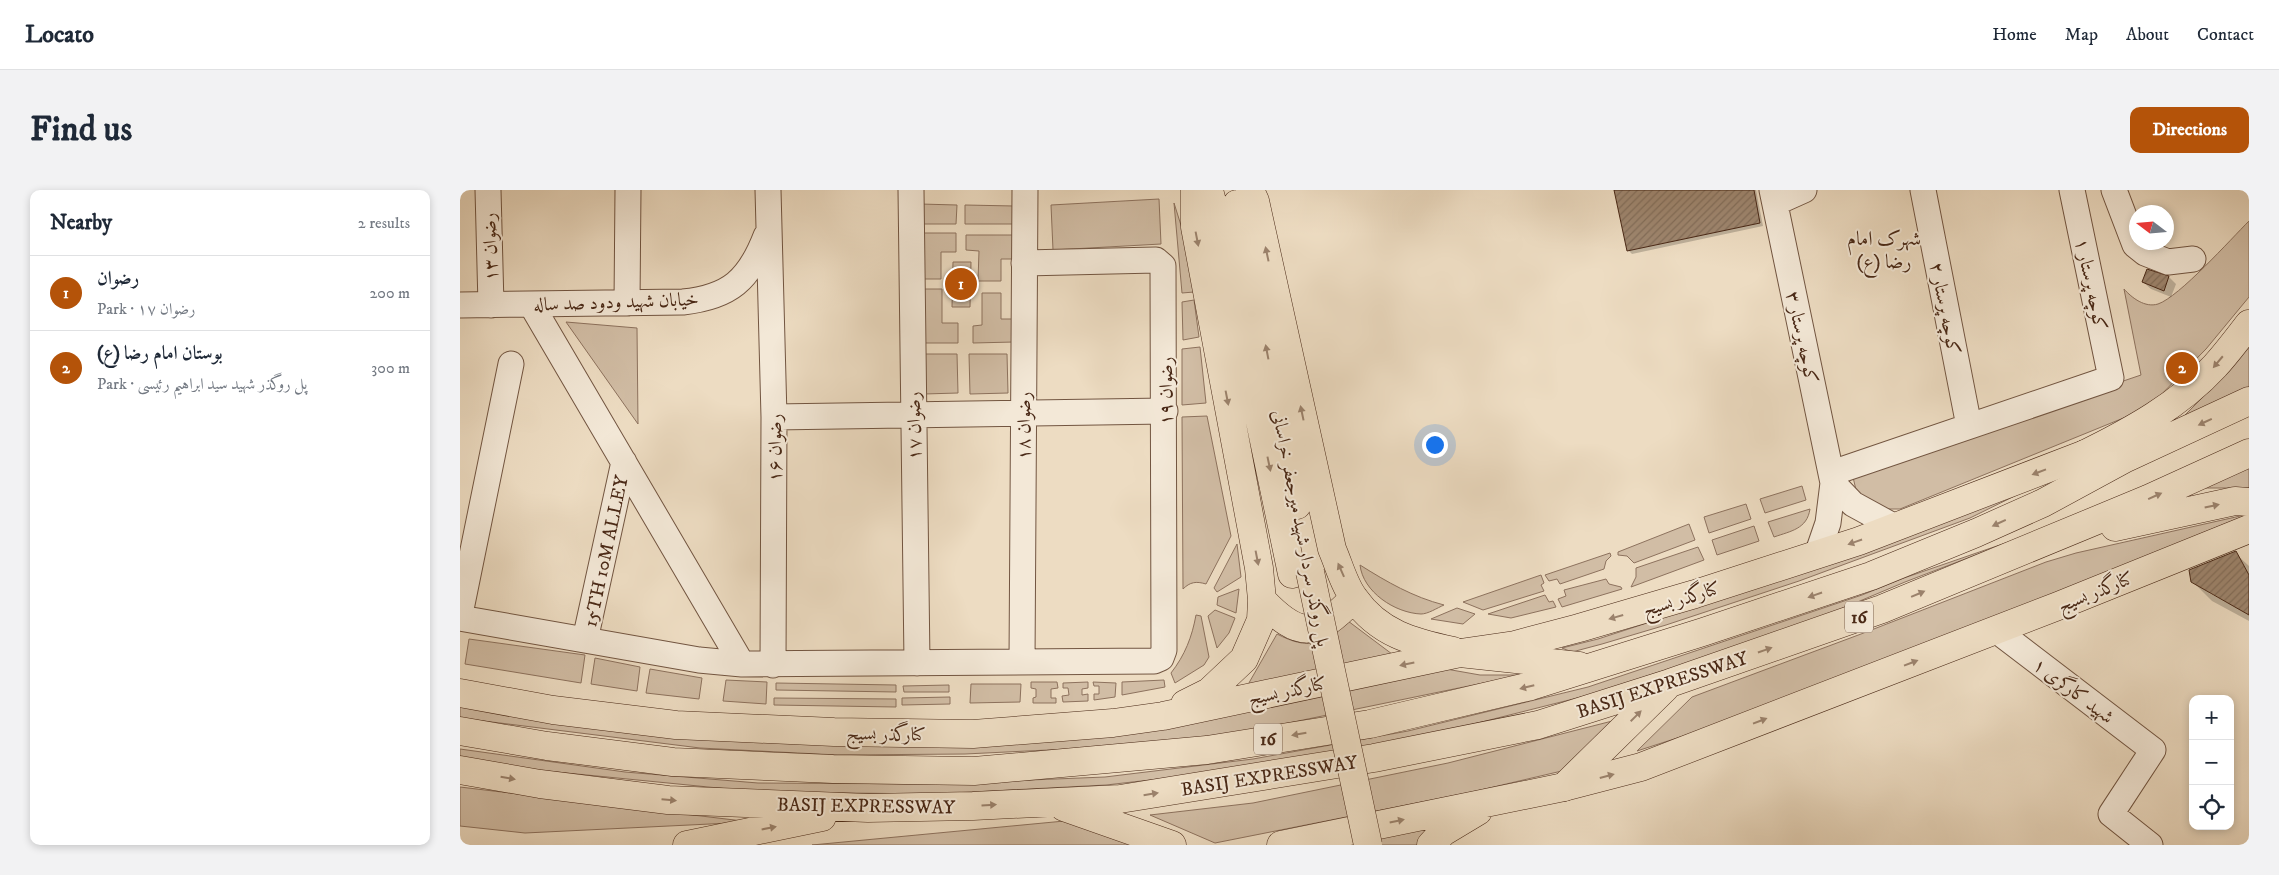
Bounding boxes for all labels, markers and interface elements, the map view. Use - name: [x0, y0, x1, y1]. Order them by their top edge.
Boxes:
- text: Locato: [25, 20, 94, 50]
- text: Home: [1992, 24, 2037, 46]
- text: Map: [2065, 24, 2098, 46]
- text: About: [2126, 24, 2169, 46]
- text: Contact: [2197, 24, 2254, 46]
- button: Directions: [2130, 107, 2249, 153]
- text: Find us: [30, 108, 132, 152]
- north arrow: [2129, 205, 2174, 250]
- text: Nearby: [50, 210, 112, 236]
- street label: رضوان ۱۳: [478, 212, 503, 282]
- text: 2 results: [358, 213, 410, 233]
- district label: شهرک امام رضا (ع): [1847, 227, 1921, 279]
- one-way arrow: [1193, 231, 1201, 247]
- street label: کوچه پرستار ۱: [2069, 236, 2111, 333]
- one-way arrow: [1263, 246, 1271, 261]
- street label: کوچه پرستار ۲: [1923, 260, 1965, 357]
- pin: 1: [945, 265, 977, 303]
- text: رضوان: [97, 267, 139, 290]
- text: 1: [63, 283, 69, 303]
- text: 200 m: [369, 283, 410, 303]
- street label: خیابان شهید ودود صد ساله: [533, 288, 699, 317]
- street label: کوچه پرستار ۳: [1780, 289, 1822, 386]
- text: Park · رضوان ۱۷: [97, 299, 195, 319]
- text: بوستان امام رضا (ع): [97, 342, 223, 365]
- one-way arrow: [1262, 344, 1270, 360]
- pin: 2: [2166, 349, 2198, 387]
- one-way arrow: [2213, 355, 2224, 368]
- street label: رضوان ۱۹: [1155, 357, 1178, 425]
- text: 2: [62, 358, 70, 378]
- text: 300 m: [371, 358, 410, 378]
- text: Park · پل روگذر شهید سید ابراهیم رئیسی: [97, 374, 307, 394]
- street label: رضوان ۱۷: [902, 391, 927, 461]
- one-way arrow: [1223, 391, 1231, 406]
- street label: رضوان ۱۸: [1013, 392, 1036, 460]
- one-way arrow: [1298, 405, 1306, 420]
- street label: پل روگذر سردار شهید میرجعفر خراسانی: [1265, 407, 1338, 650]
- street label: رضوان ۱۶: [764, 414, 787, 482]
- one-way arrow: [2198, 418, 2212, 426]
- your location: [1422, 432, 1448, 458]
- one-way arrow: [1265, 456, 1273, 471]
- one-way arrow: [2031, 468, 2046, 476]
- street label: 15TH 10M ALLEY: [579, 472, 634, 629]
- one-way arrow: [2147, 492, 2162, 501]
- one-way arrow: [2205, 502, 2220, 510]
- one-way arrow: [1992, 519, 2006, 527]
- one-way arrow: [1847, 539, 1862, 546]
- one-way arrow: [1254, 550, 1262, 566]
- one-way arrow: [1337, 563, 1345, 577]
- street label: کنارگذر بسیج: [2053, 564, 2139, 623]
- street label: کنارگذر بسیج: [1639, 574, 1724, 627]
- one-way arrow: [1911, 590, 1925, 598]
- one-way arrow: [1807, 591, 1822, 599]
- road number: 16: [1845, 602, 1873, 632]
- one-way arrow: [1609, 614, 1624, 622]
- one-way arrow: [1758, 646, 1773, 653]
- street label: BASIJ EXPRESSWAY: [1574, 647, 1752, 724]
- street label: شهید کارگری ۱: [2028, 652, 2119, 729]
- one-way arrow: [1904, 659, 1919, 666]
- one-way arrow: [1399, 660, 1414, 668]
- street label: کنارگذر بسیج: [1245, 669, 1330, 716]
- one-way arrow: [1519, 683, 1534, 691]
- map controls: [2189, 695, 2234, 830]
- button: +: [2189, 695, 2234, 740]
- one-way arrow: [1630, 711, 1642, 723]
- one-way arrow: [1753, 717, 1767, 725]
- street label: کنارگذر بسیج: [846, 719, 926, 752]
- road number: 16: [1254, 724, 1282, 754]
- one-way arrow: [1291, 730, 1307, 738]
- button: −: [2189, 740, 2234, 785]
- street label: BASIJ EXPRESSWAY: [1179, 751, 1360, 802]
- one-way arrow: [1600, 772, 1615, 780]
- one-way arrow: [500, 775, 516, 783]
- button: locate: [2189, 785, 2234, 830]
- one-way arrow: [1143, 790, 1159, 798]
- street label: BASIJ EXPRESSWAY: [777, 793, 956, 820]
- one-way arrow: [661, 796, 677, 804]
- one-way arrow: [981, 801, 997, 809]
- one-way arrow: [1389, 817, 1404, 825]
- one-way arrow: [761, 824, 777, 832]

